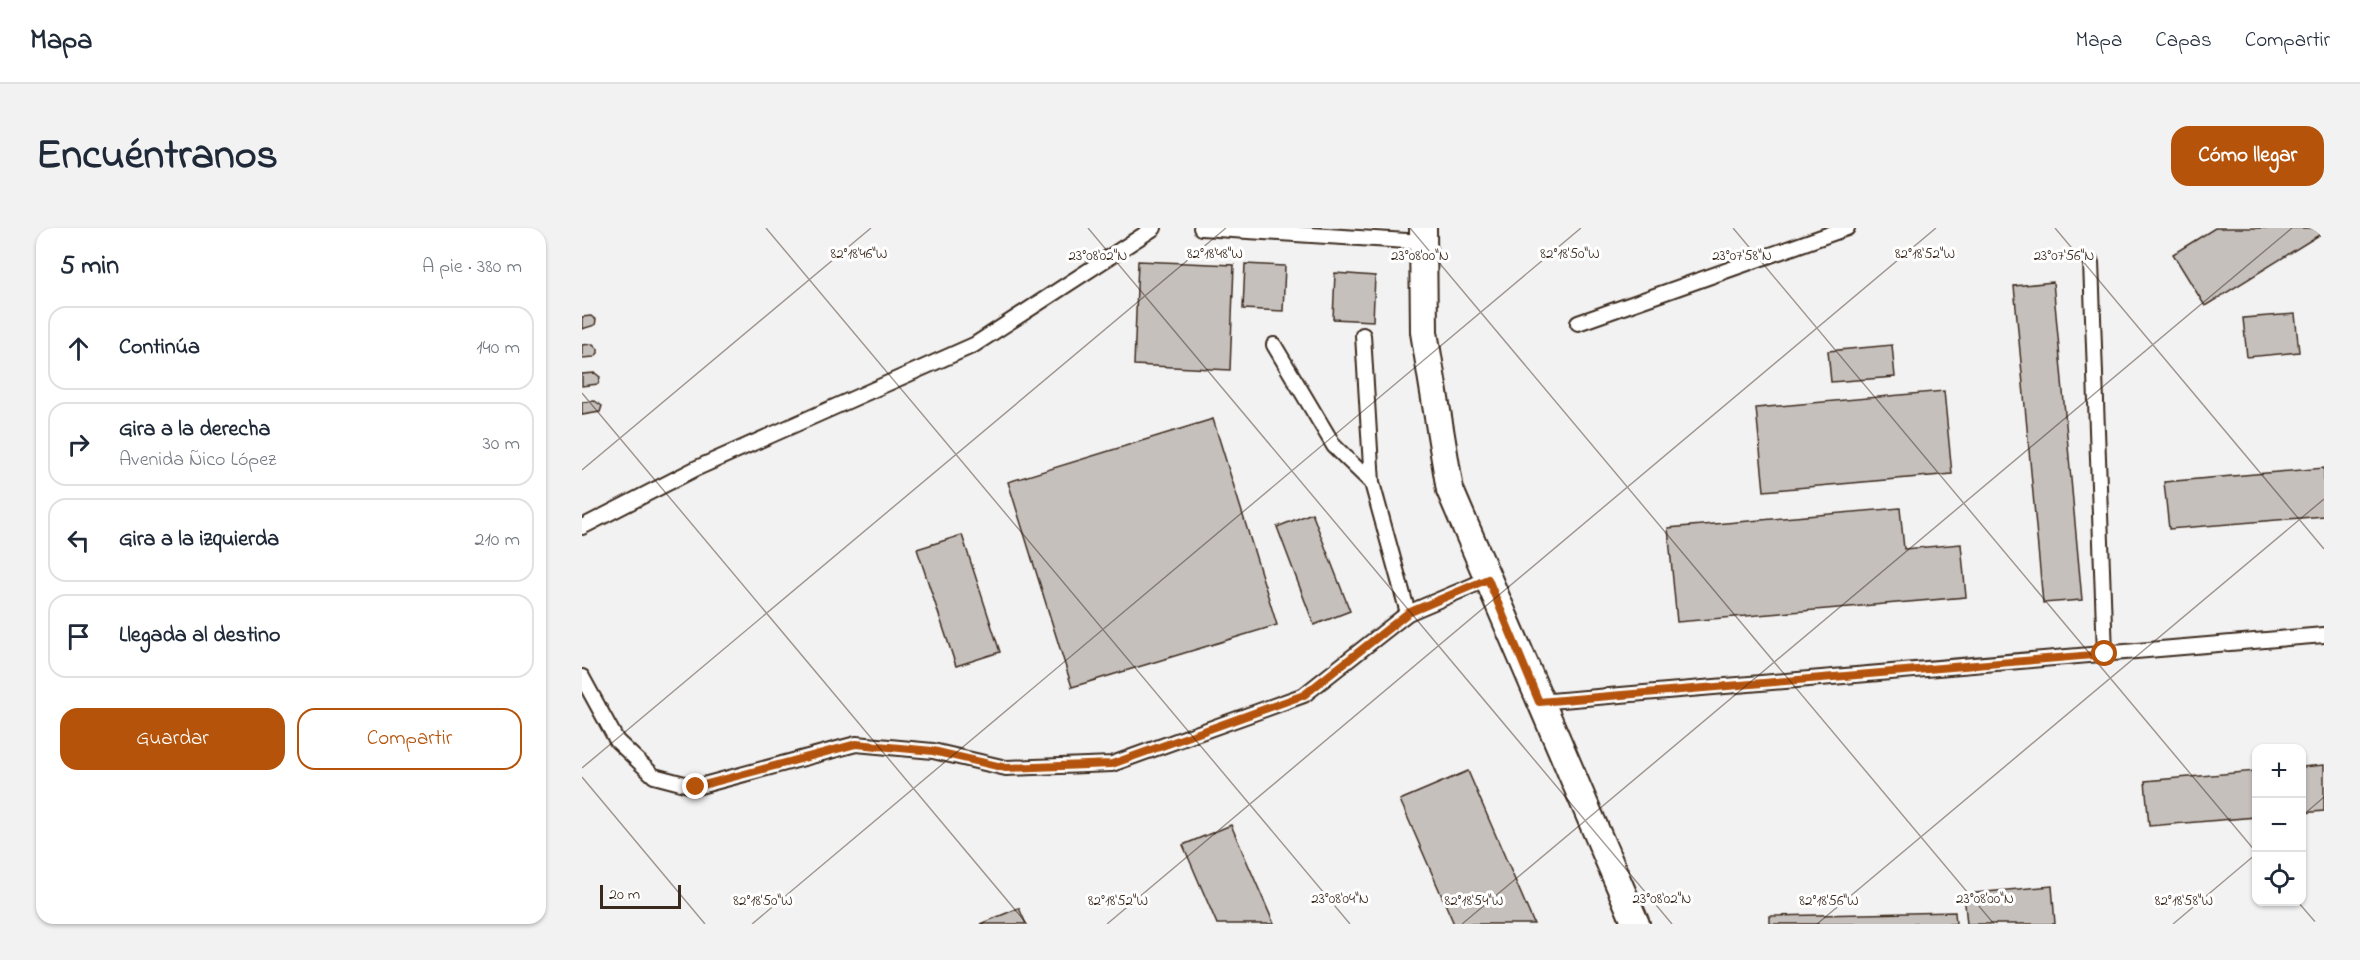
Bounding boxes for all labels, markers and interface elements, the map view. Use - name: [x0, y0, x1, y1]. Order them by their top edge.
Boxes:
- text: Mapa: [30, 21, 92, 62]
- text: Mapa: [2075, 26, 2122, 56]
- text: Capas: [2155, 26, 2212, 56]
- text: Compartir: [2245, 26, 2330, 56]
- text: Encuéntranos: [36, 126, 278, 187]
- button: Cómo llegar: [2171, 126, 2324, 186]
- text: 82°18'46"W: [831, 243, 888, 265]
- text: 82°18'48"W: [1187, 243, 1243, 265]
- text: 82°18'50"W: [1540, 243, 1600, 265]
- text: 82°18'52"W: [1895, 243, 1955, 265]
- text: 23°08'02"N: [1069, 245, 1127, 267]
- text: 23°08'00"N: [1391, 245, 1449, 267]
- text: 23°07'58"N: [1712, 245, 1772, 267]
- text: 23°07'56"N: [2034, 245, 2094, 267]
- text: 5 min: [60, 248, 119, 286]
- text: A pie · 380 m: [422, 253, 522, 282]
- icon: ahead: [62, 332, 95, 365]
- text: Continúa: [119, 332, 200, 364]
- text: 140 m: [476, 334, 520, 363]
- text: Gira a la derecha: [119, 414, 270, 446]
- icon: right: [62, 428, 95, 461]
- text: 30 m: [483, 430, 520, 459]
- text: Avenida Ñico López: [119, 446, 277, 475]
- icon: left: [62, 524, 95, 557]
- text: Gira a la izquierda: [119, 524, 279, 556]
- text: 210 m: [475, 526, 520, 555]
- icon: arrive: [62, 620, 95, 653]
- text: Llegada al destino: [119, 620, 280, 652]
- route start: [2091, 640, 2117, 666]
- button: Guardar: [60, 708, 285, 770]
- button: Compartir: [297, 708, 522, 770]
- map controls: [2252, 744, 2306, 906]
- button: +: [2252, 744, 2306, 798]
- route end: [682, 773, 708, 799]
- button: −: [2252, 798, 2306, 852]
- button: locate: [2252, 852, 2306, 906]
- scale bar: [600, 882, 681, 910]
- text: 20 m: [609, 883, 640, 907]
- text: 23°08'04"N: [1311, 888, 1369, 910]
- text: 23°08'02"N: [1633, 888, 1691, 910]
- text: 23°08'00"N: [1956, 888, 2014, 910]
- text: 82°18'50"W: [733, 890, 793, 912]
- text: 82°18'52"W: [1088, 890, 1148, 912]
- text: 82°18'54"W: [1445, 890, 1503, 912]
- text: 82°18'56"W: [1799, 890, 1859, 912]
- text: 82°18'58"W: [2155, 890, 2213, 912]

